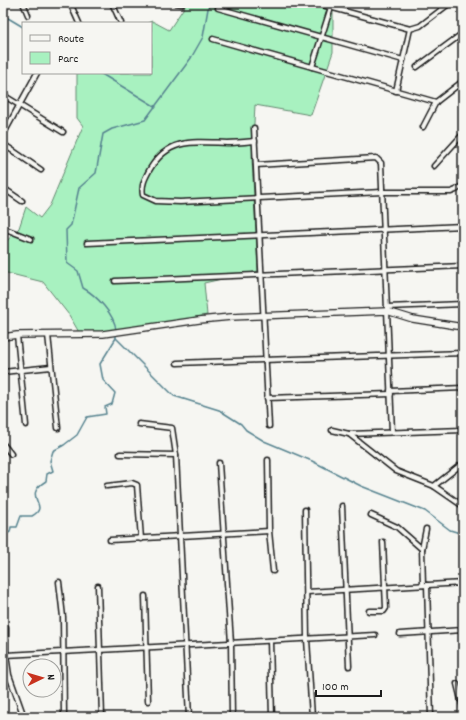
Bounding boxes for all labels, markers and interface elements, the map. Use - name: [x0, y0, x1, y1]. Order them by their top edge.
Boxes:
- legend: [22, 22, 152, 74]
- text: Route: [58, 31, 84, 48]
- text: Parc: [58, 51, 79, 68]
- north arrow: [22, 658, 62, 698]
- scale bar: [316, 672, 381, 698]
- text: N: [42, 674, 58, 681]
- text: 100 m: [322, 679, 349, 696]

